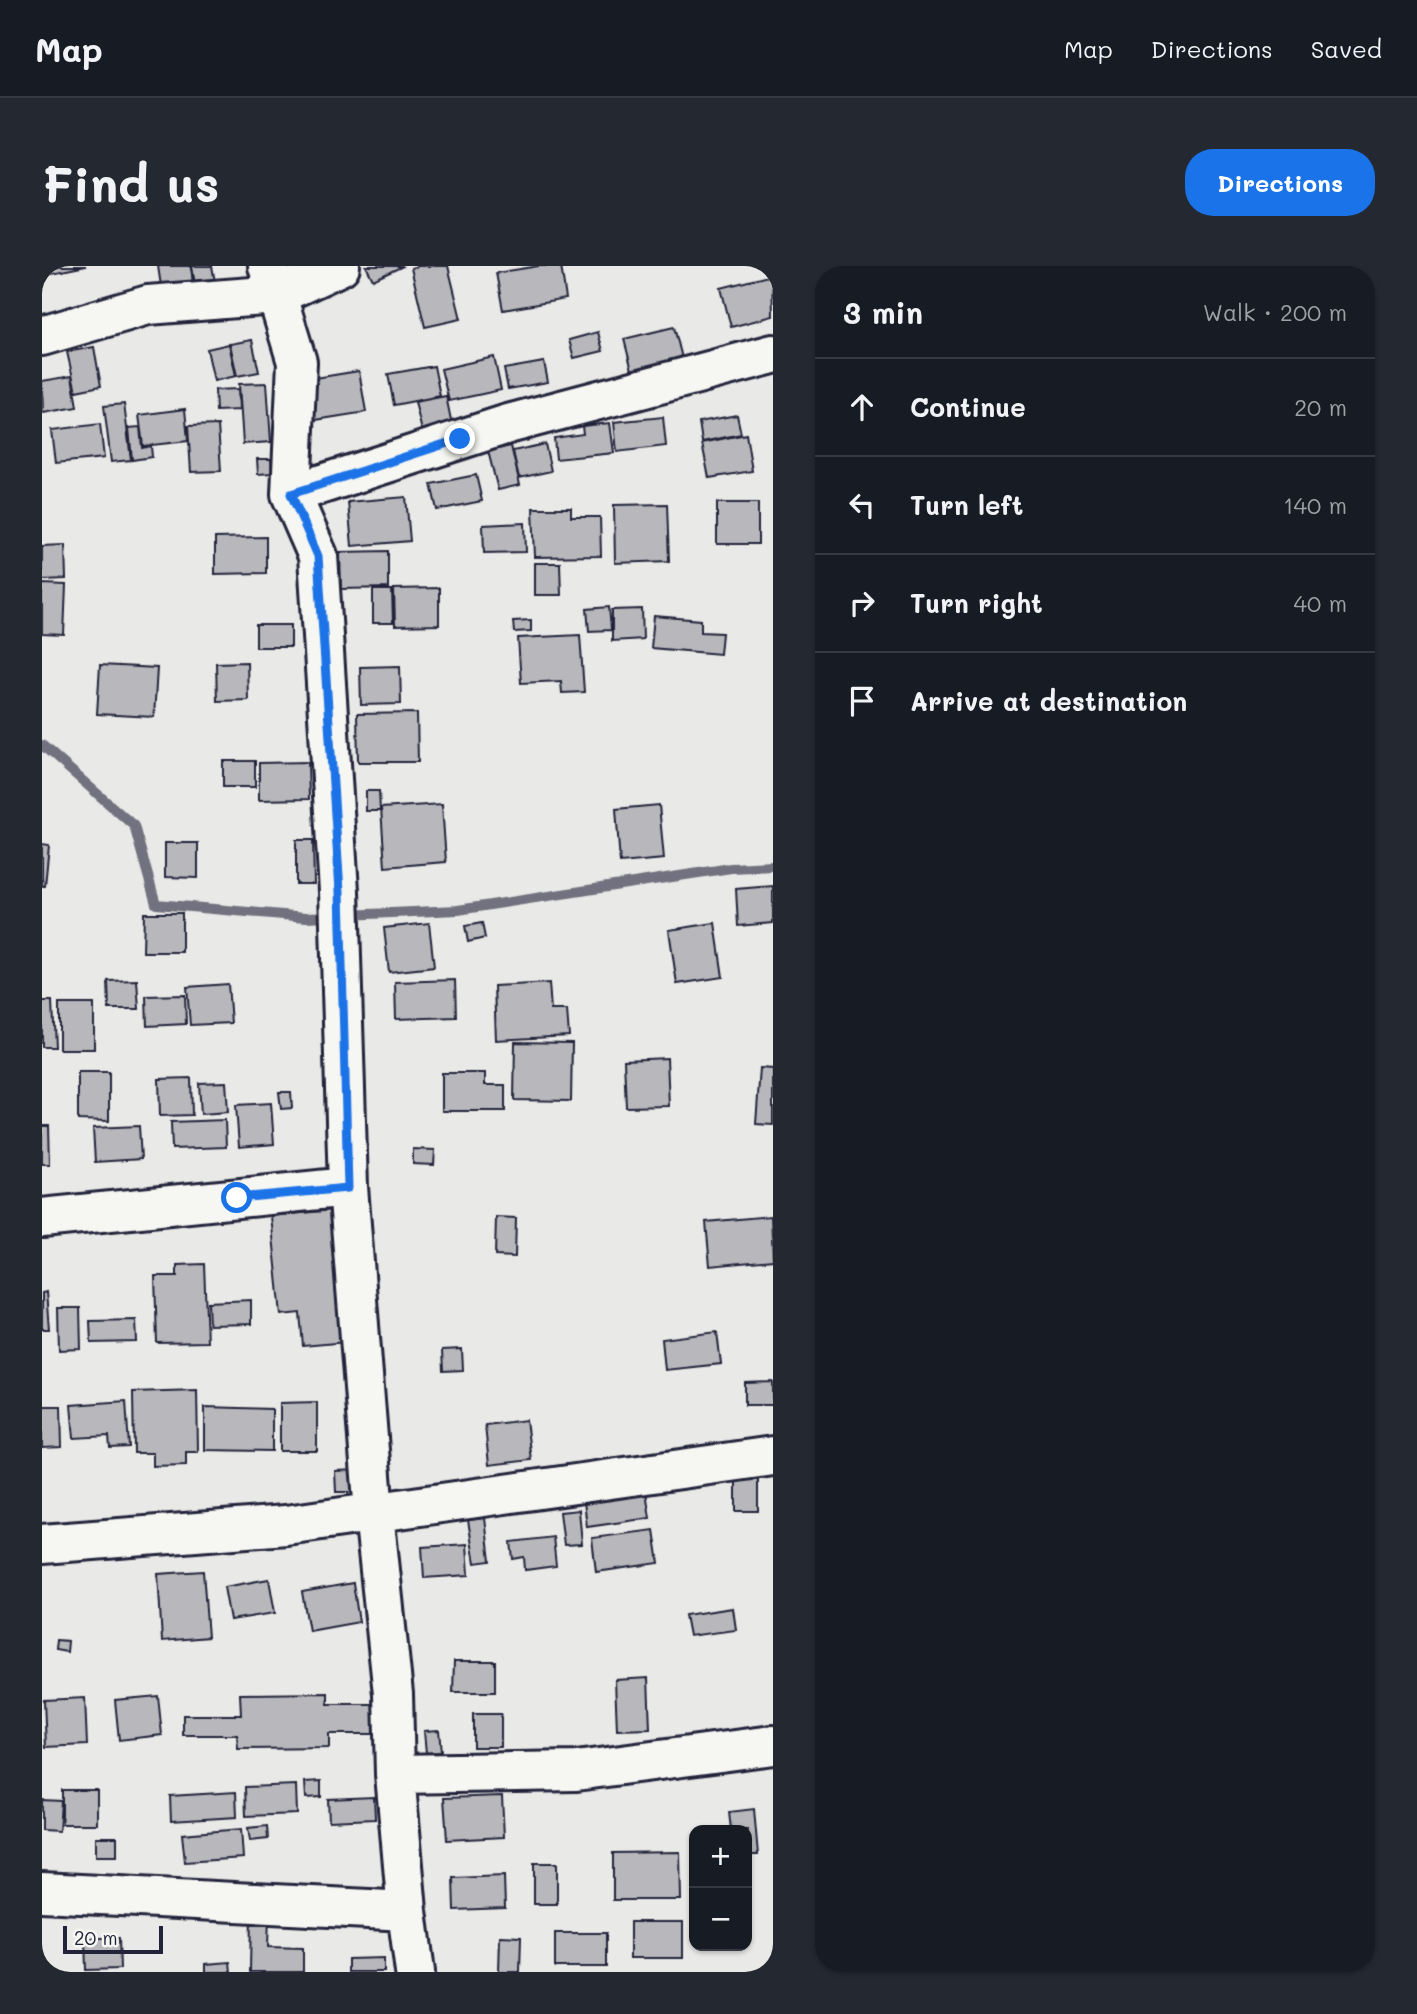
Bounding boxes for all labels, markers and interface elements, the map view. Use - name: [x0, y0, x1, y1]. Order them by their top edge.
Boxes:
- text: Map: [35, 27, 103, 70]
- text: Map: [1064, 33, 1113, 64]
- text: Directions: [1151, 33, 1273, 64]
- text: Saved: [1311, 33, 1382, 64]
- button: Directions: [1185, 149, 1375, 216]
- text: Find us: [42, 151, 220, 214]
- text: 3 min: [843, 292, 923, 332]
- text: Walk · 200 m: [1203, 297, 1347, 327]
- icon: ahead: [843, 388, 881, 426]
- text: Continue: [910, 390, 1026, 424]
- text: 20 m: [1294, 392, 1347, 422]
- route end: [444, 423, 475, 454]
- icon: left: [843, 486, 881, 524]
- text: Turn left: [910, 488, 1023, 522]
- text: 140 m: [1283, 490, 1347, 520]
- icon: right: [843, 584, 881, 622]
- text: Turn right: [910, 586, 1043, 620]
- text: 40 m: [1294, 588, 1347, 618]
- icon: arrive: [843, 682, 881, 720]
- text: Arrive at destination: [910, 684, 1187, 718]
- route start: [221, 1182, 252, 1213]
- map controls: [689, 1825, 752, 1951]
- button: +: [689, 1825, 752, 1888]
- button: −: [689, 1888, 752, 1951]
- scale bar: [63, 1923, 163, 1955]
- text: 20 m: [74, 1925, 118, 1950]

